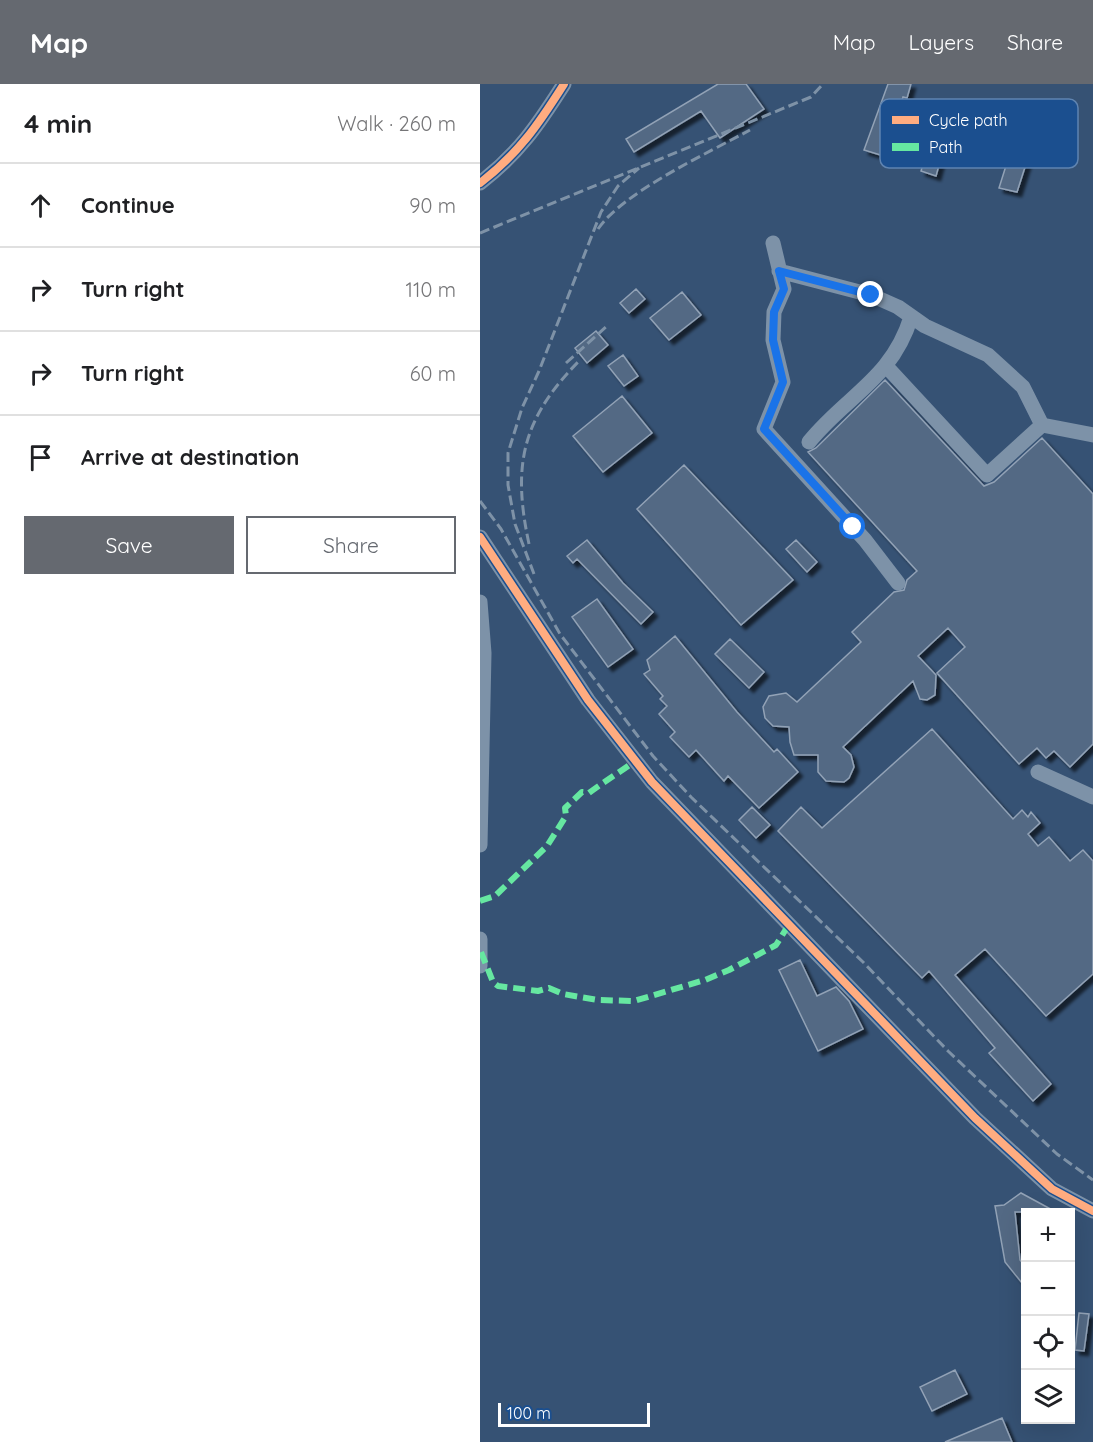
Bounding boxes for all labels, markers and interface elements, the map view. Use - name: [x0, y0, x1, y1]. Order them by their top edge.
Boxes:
- text: Map: [30, 25, 88, 60]
- text: Map: [833, 29, 876, 55]
- text: Layers: [909, 29, 974, 55]
- text: Share: [1007, 29, 1063, 55]
- legend: [880, 99, 1078, 168]
- text: 4 min: [24, 107, 92, 140]
- text: Cycle path: [929, 110, 1008, 130]
- text: Walk · 260 m: [337, 111, 456, 136]
- text: Path: [929, 137, 963, 157]
- icon: ahead: [24, 189, 57, 222]
- text: Continue: [81, 191, 175, 219]
- text: 90 m: [409, 193, 456, 218]
- icon: right: [24, 273, 57, 306]
- text: Turn right: [81, 275, 185, 303]
- text: 110 m: [406, 277, 456, 302]
- route end: [857, 281, 883, 307]
- icon: right: [24, 357, 57, 390]
- text: Turn right: [81, 359, 185, 387]
- text: 60 m: [410, 361, 456, 386]
- icon: arrive: [24, 441, 57, 474]
- text: Arrive at destination: [81, 443, 299, 471]
- route start: [839, 513, 865, 539]
- button: Save: [24, 516, 234, 574]
- button: Share: [246, 516, 456, 574]
- map controls: [1021, 1208, 1075, 1424]
- button: +: [1021, 1208, 1075, 1262]
- button: −: [1021, 1262, 1075, 1316]
- button: locate: [1021, 1316, 1075, 1370]
- button: layers: [1021, 1370, 1075, 1424]
- scale bar: [498, 1400, 650, 1428]
- text: 100 m: [507, 1403, 551, 1423]

